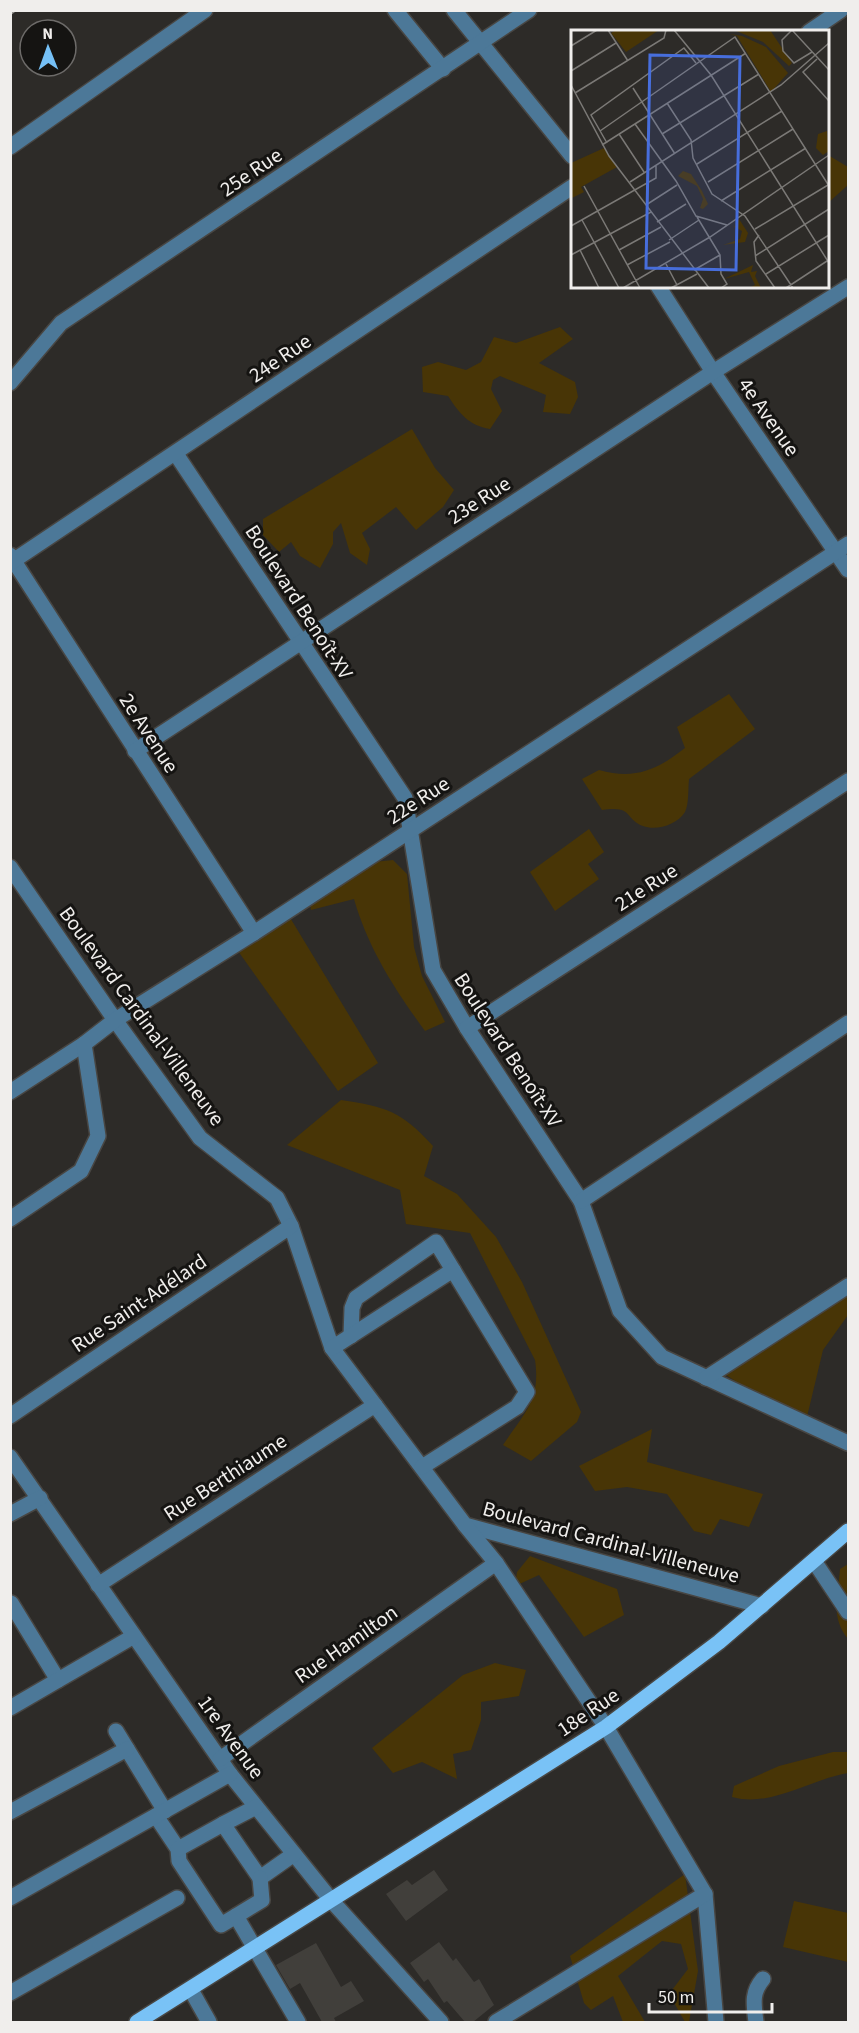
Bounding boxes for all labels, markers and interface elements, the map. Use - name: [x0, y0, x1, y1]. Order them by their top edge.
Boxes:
- north arrow: [18, 18, 78, 78]
- text: N: [42, 23, 53, 45]
- inset map: [571, 30, 829, 288]
- street label: 25e Rue: [214, 140, 288, 204]
- street label: 24e Rue: [243, 326, 317, 390]
- street label: 4e Avenue: [731, 372, 807, 462]
- street label: 23e Rue: [442, 469, 516, 531]
- street label: Boulevard Benoît-XV: [238, 519, 360, 685]
- street label: 2e Avenue: [112, 687, 186, 779]
- street label: 22e Rue: [381, 769, 455, 831]
- street label: 21e Rue: [609, 856, 683, 918]
- street label: Boulevard Cardinal-Villeneuve: [52, 900, 232, 1132]
- street label: Boulevard Benoît-XV: [447, 967, 569, 1133]
- street label: Rue Saint-Adélard: [65, 1246, 213, 1360]
- street label: Rue Berthiaume: [157, 1426, 293, 1528]
- street label: Boulevard Cardinal-Villeneuve: [479, 1493, 743, 1591]
- street label: Rue Hamilton: [288, 1597, 404, 1691]
- street label: 18e Rue: [551, 1680, 625, 1744]
- street label: 1re Avenue: [190, 1689, 272, 1785]
- scale bar: [649, 1976, 772, 2014]
- text: 50 m: [658, 1985, 694, 2010]

